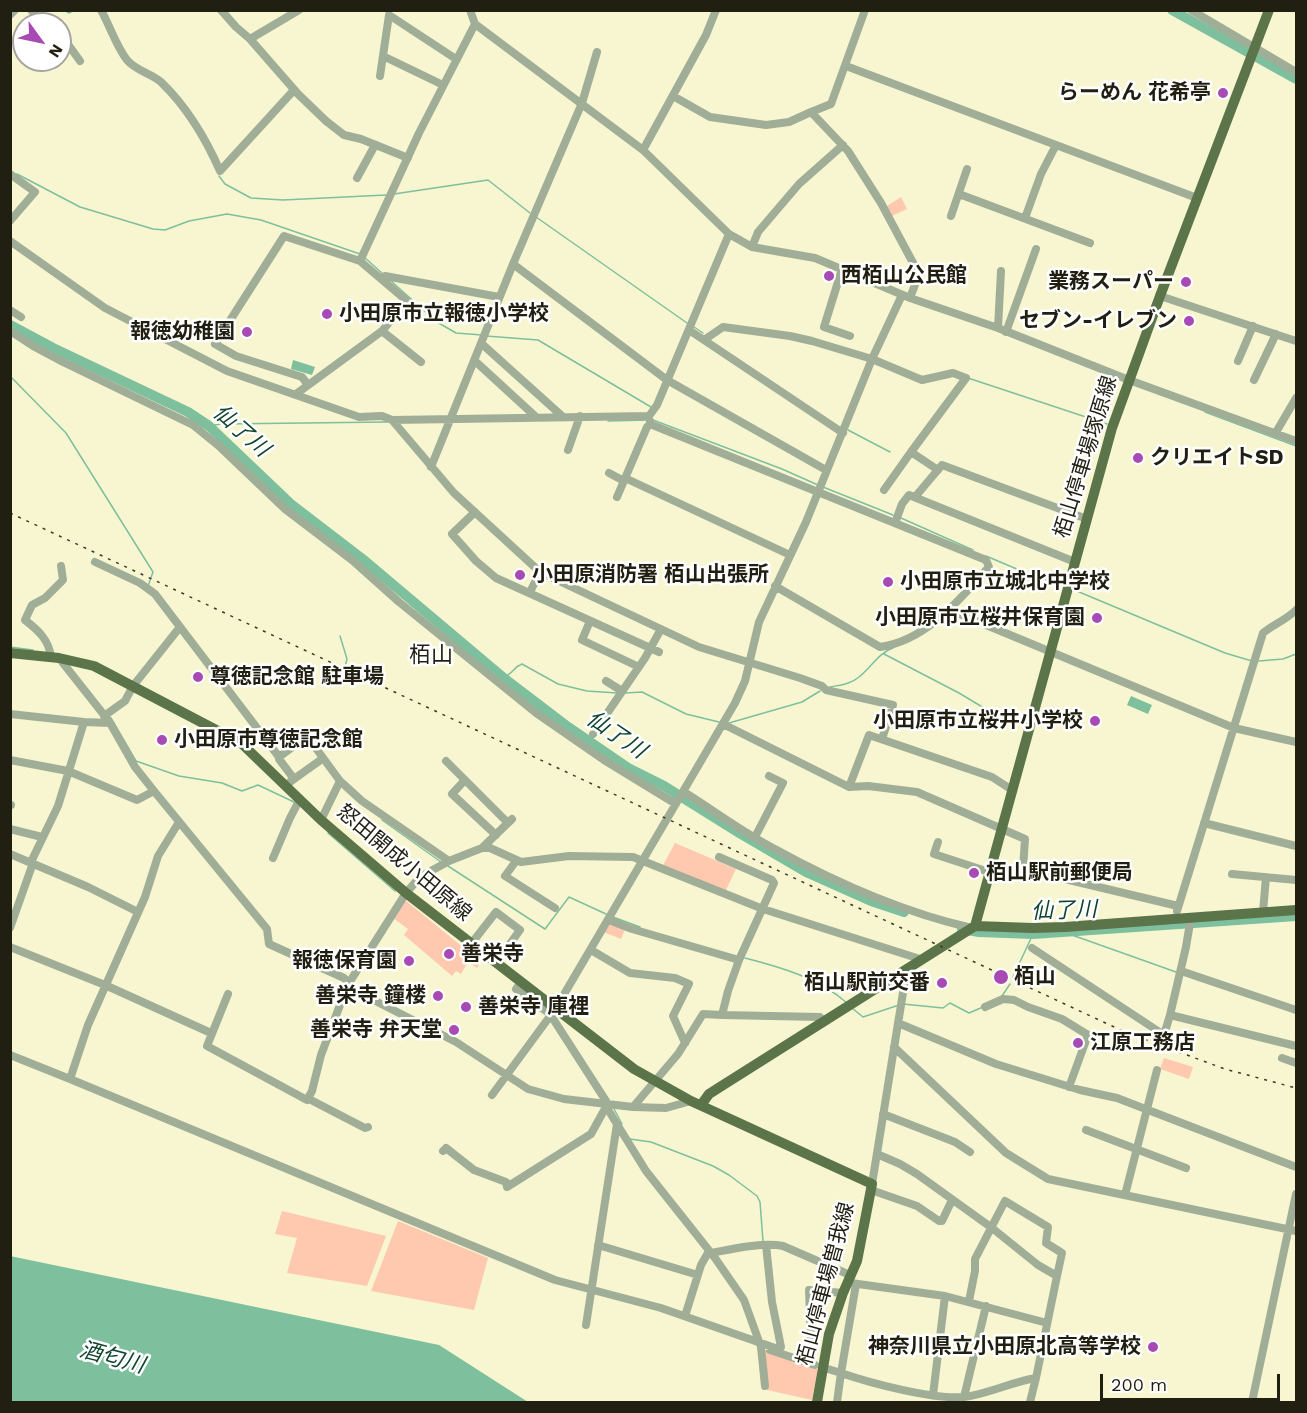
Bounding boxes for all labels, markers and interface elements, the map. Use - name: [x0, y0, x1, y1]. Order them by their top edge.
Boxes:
- north arrow: [12, 12, 72, 72]
- text: N: [45, 41, 67, 61]
- place label: らーめん 花希亭: [1058, 80, 1211, 106]
- marker: らーめん 花希亭: [1216, 86, 1230, 100]
- place label: 西栢山公民館: [841, 263, 967, 289]
- marker: 西栢山公民館: [822, 269, 836, 283]
- place label: 業務スーパー: [1048, 269, 1174, 295]
- marker: 業務スーパー: [1179, 275, 1193, 289]
- place label: 小田原市立報徳小学校: [339, 301, 549, 327]
- marker: 小田原市立報徳小学校: [320, 307, 334, 321]
- place label: セブン-イレブン: [1019, 308, 1177, 334]
- marker: セブン-イレブン: [1182, 314, 1196, 328]
- place label: 報徳幼稚園: [130, 319, 235, 345]
- marker: 報徳幼稚園: [240, 325, 254, 339]
- street label: 栢山停車場塚原線: [1049, 373, 1123, 541]
- water label: 仙了川: [207, 399, 275, 463]
- place label: クリエイトSD: [1150, 445, 1284, 471]
- marker: クリエイトSD: [1131, 451, 1145, 465]
- place label: 小田原消防署 栢山出張所: [532, 562, 769, 588]
- marker: 小田原消防署 栢山出張所: [513, 568, 527, 582]
- place label: 小田原市立城北中学校: [900, 569, 1110, 595]
- marker: 小田原市立城北中学校: [881, 575, 895, 589]
- place label: 小田原市立桜井保育園: [875, 605, 1085, 631]
- marker: 小田原市立桜井保育園: [1090, 611, 1104, 625]
- district label: 栢山: [409, 643, 453, 669]
- place label: 尊徳記念館 駐車場: [210, 664, 384, 690]
- marker: 尊徳記念館 駐車場: [191, 670, 205, 684]
- water label: 仙了川: [581, 706, 651, 764]
- place label: 小田原市立桜井小学校: [873, 708, 1083, 734]
- marker: 小田原市立桜井小学校: [1088, 714, 1102, 728]
- place label: 小田原市尊徳記念館: [174, 727, 363, 753]
- marker: 小田原市尊徳記念館: [155, 733, 169, 747]
- street label: 怒田開成小田原線: [332, 799, 476, 927]
- place label: 栢山駅前郵便局: [986, 860, 1133, 886]
- marker: 栢山駅前郵便局: [967, 866, 981, 880]
- water label: 仙了川: [1031, 897, 1097, 925]
- place label: 善栄寺: [461, 941, 524, 967]
- marker: 善栄寺: [442, 947, 456, 961]
- place label: 報徳保育園: [292, 948, 397, 974]
- marker: 報徳保育園: [402, 954, 416, 968]
- place label: 栢山: [1014, 964, 1056, 990]
- marker: 栢山: [992, 968, 1010, 986]
- place label: 栢山駅前交番: [804, 970, 930, 996]
- marker: 栢山駅前交番: [935, 976, 949, 990]
- place label: 善栄寺 鐘楼: [315, 983, 426, 1009]
- marker: 善栄寺 鐘楼: [431, 989, 445, 1003]
- place label: 善栄寺 庫裡: [478, 994, 589, 1020]
- marker: 善栄寺 庫裡: [459, 1000, 473, 1014]
- place label: 善栄寺 弁天堂: [310, 1017, 442, 1043]
- marker: 善栄寺 弁天堂: [447, 1023, 461, 1037]
- place label: 江原工務店: [1090, 1030, 1195, 1056]
- marker: 江原工務店: [1071, 1036, 1085, 1050]
- street label: 栢山停車場曽我線: [792, 1200, 860, 1368]
- place label: 神奈川県立小田原北高等学校: [868, 1334, 1141, 1360]
- water label: 酒匂川: [77, 1337, 147, 1379]
- marker: 神奈川県立小田原北高等学校: [1146, 1340, 1160, 1354]
- scale bar: [1103, 1362, 1283, 1400]
- text: 200 m: [1111, 1374, 1167, 1395]

